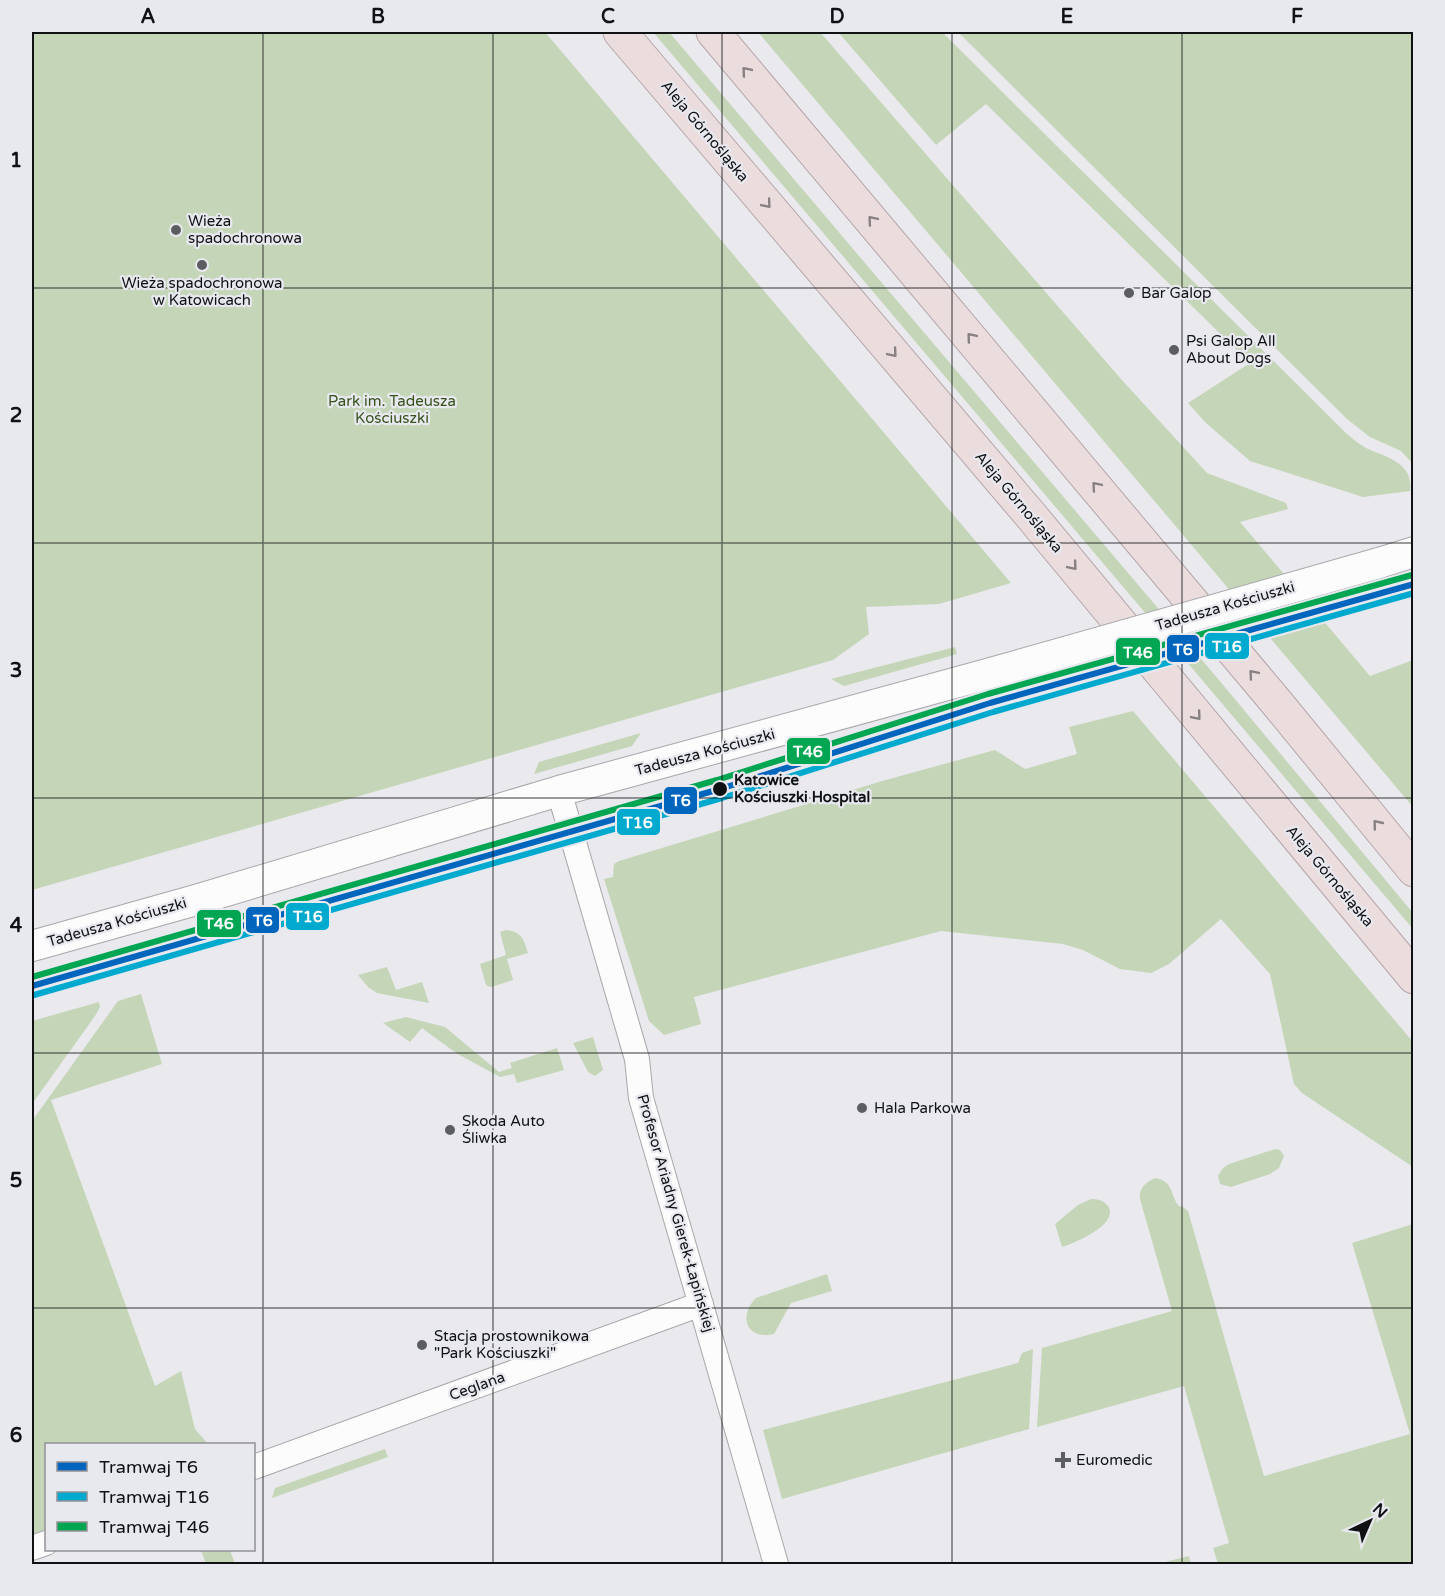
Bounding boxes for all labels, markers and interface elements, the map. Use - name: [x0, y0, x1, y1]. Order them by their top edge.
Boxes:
- text: A: [141, 5, 156, 29]
- text: B: [371, 5, 385, 29]
- text: C: [601, 5, 615, 29]
- text: D: [829, 5, 845, 29]
- text: E: [1061, 5, 1074, 29]
- text: F: [1291, 5, 1303, 29]
- one-way arrow: [742, 67, 753, 78]
- street label: Aleja Górnośląska: [657, 77, 753, 185]
- text: 1: [10, 149, 22, 173]
- one-way arrow: [759, 197, 770, 208]
- place label: Wieża spadochronowa: [188, 212, 302, 247]
- one-way arrow: [869, 216, 880, 227]
- marker: Wieża spadochronowa: [169, 223, 183, 237]
- marker: Wieża spadochronowa w Katowicach: [195, 258, 209, 272]
- place label: Wieża spadochronowa w Katowicach: [122, 274, 282, 309]
- place label: Bar Galop: [1141, 284, 1212, 302]
- marker: Bar Galop: [1122, 286, 1136, 300]
- place label: Psi Galop All About Dogs: [1186, 332, 1275, 367]
- one-way arrow: [967, 333, 978, 344]
- marker: Psi Galop All About Dogs: [1167, 343, 1181, 357]
- one-way arrow: [885, 346, 896, 357]
- park label: Park im. Tadeusza Kościuszki: [328, 392, 456, 427]
- text: 2: [10, 404, 22, 428]
- street label: Aleja Górnośląska: [971, 448, 1067, 556]
- one-way arrow: [1092, 482, 1103, 493]
- one-way arrow: [1066, 559, 1077, 570]
- street label: Tadeusza Kościuszki: [1153, 577, 1297, 635]
- line badge: T16: [1204, 632, 1250, 660]
- line badge: T6: [1166, 634, 1200, 663]
- line badge: T46: [1115, 637, 1161, 666]
- text: T16: [1211, 637, 1242, 657]
- text: T6: [1172, 640, 1193, 660]
- text: T46: [1122, 643, 1153, 663]
- text: 3: [10, 659, 22, 683]
- one-way arrow: [1249, 669, 1260, 680]
- one-way arrow: [1190, 709, 1201, 720]
- street label: Tadeusza Kościuszki: [633, 725, 777, 779]
- line badge: T46: [786, 737, 831, 765]
- text: T46: [792, 742, 823, 762]
- place label: Katowice Kościuszki Hospital: [734, 771, 870, 807]
- marker: Katowice Kościuszki Hospital: [711, 780, 729, 798]
- line badge: T6: [663, 786, 698, 815]
- text: T6: [670, 791, 691, 811]
- line badge: T16: [616, 808, 661, 836]
- text: T16: [622, 813, 653, 833]
- one-way arrow: [1373, 820, 1384, 831]
- street label: Aleja Górnośląska: [1282, 822, 1378, 930]
- street label: Tadeusza Kościuszki: [45, 893, 189, 951]
- line badge: T16: [285, 902, 330, 931]
- line badge: T6: [245, 906, 280, 934]
- text: T16: [292, 907, 323, 927]
- line badge: T46: [196, 909, 242, 938]
- text: T6: [252, 911, 273, 931]
- text: 4: [10, 914, 23, 938]
- text: T46: [203, 914, 234, 934]
- street label: Profesor Ariadny Gierek-Łapińskiej: [633, 1092, 719, 1334]
- place label: Hala Parkowa: [874, 1099, 971, 1117]
- marker: Hala Parkowa: [855, 1101, 869, 1115]
- place label: Skoda Auto Śliwka: [462, 1112, 545, 1147]
- marker: Skoda Auto Śliwka: [443, 1123, 457, 1137]
- text: 5: [10, 1169, 22, 1193]
- place label: Stacja prostownikowa "Park Kościuszki": [434, 1327, 589, 1362]
- marker: Stacja prostownikowa "Park Kościuszki": [415, 1338, 429, 1352]
- street label: Ceglana: [447, 1368, 507, 1404]
- text: 6: [10, 1424, 22, 1448]
- legend: [45, 1443, 255, 1551]
- marker: Euromedic: [1054, 1451, 1072, 1469]
- place label: Euromedic: [1076, 1451, 1153, 1469]
- text: Tramwaj T6: [99, 1456, 198, 1478]
- text: Tramwaj T16: [99, 1486, 209, 1508]
- north arrow: [1340, 1491, 1400, 1551]
- text: N: [1368, 1499, 1391, 1523]
- text: Tramwaj T46: [99, 1516, 209, 1538]

